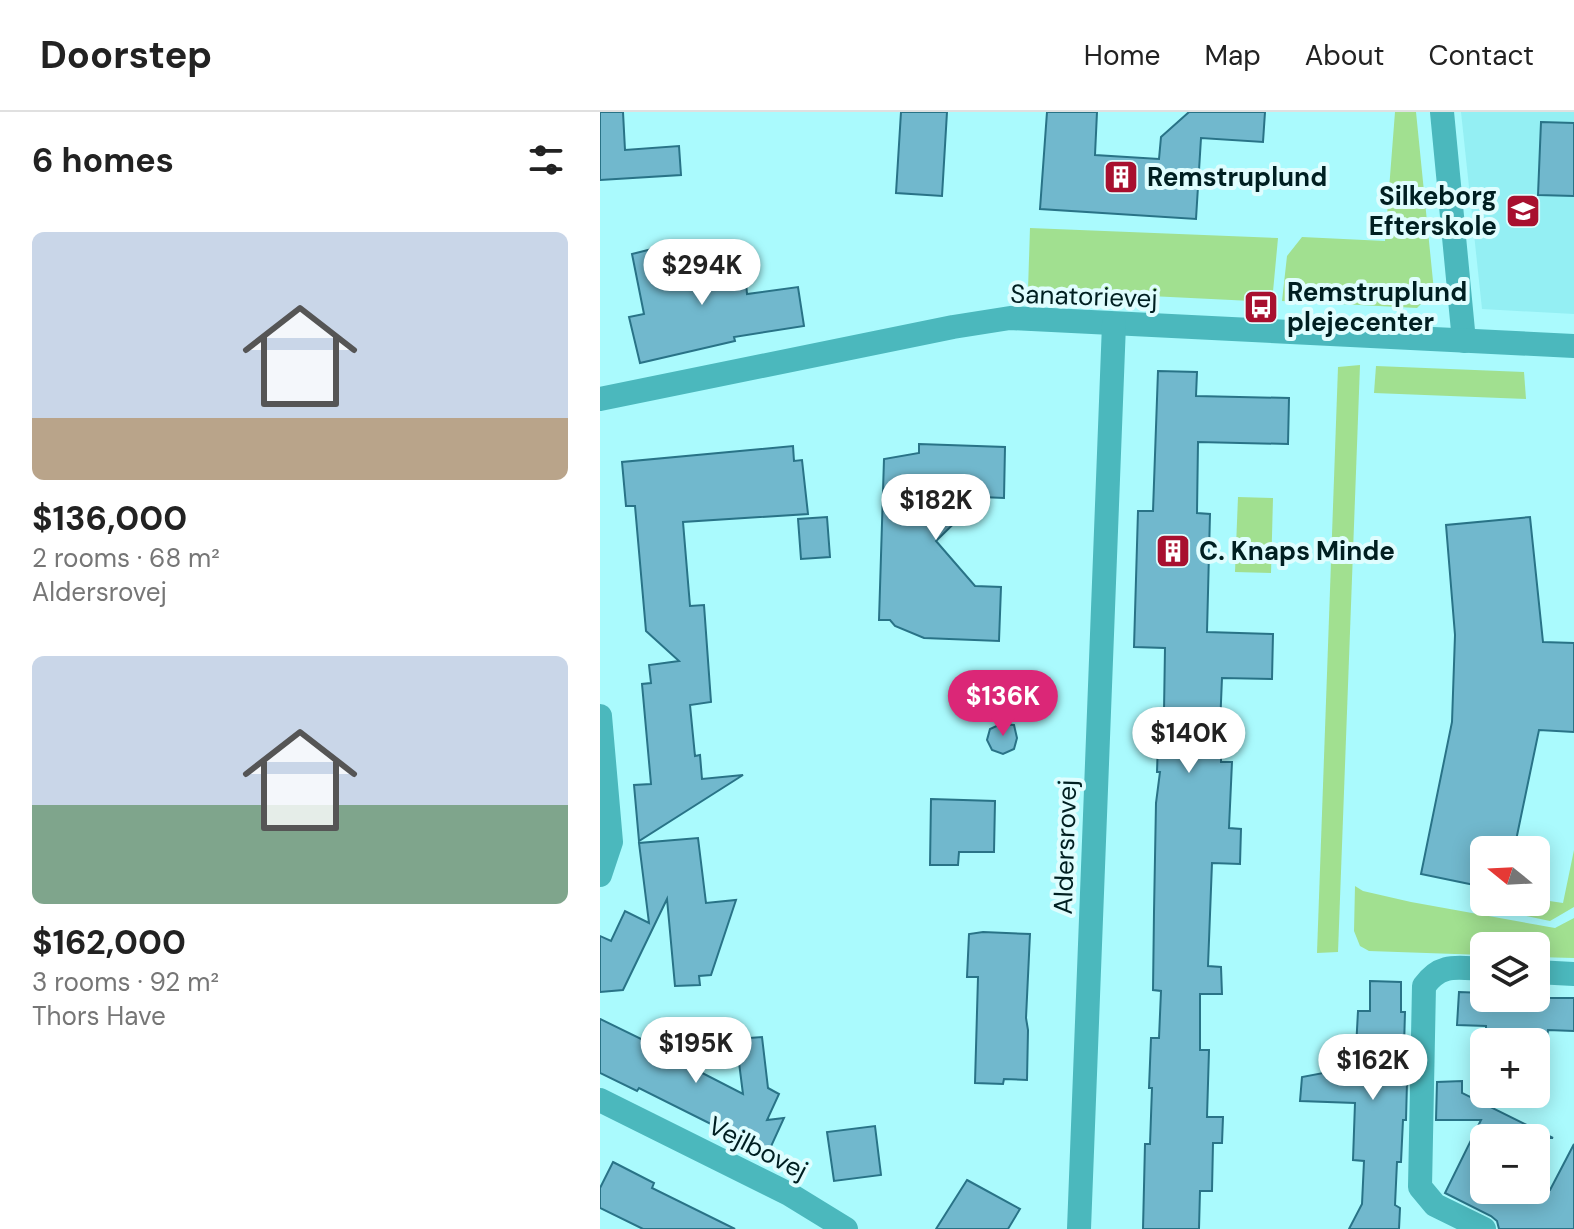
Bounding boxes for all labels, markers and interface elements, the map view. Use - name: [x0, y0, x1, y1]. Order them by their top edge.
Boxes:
- text: Doorstep: [40, 30, 212, 80]
- text: Home: [1084, 37, 1160, 74]
- text: Map: [1204, 37, 1261, 74]
- text: About: [1305, 37, 1384, 74]
- text: Contact: [1428, 37, 1534, 74]
- text: 6 homes: [32, 138, 174, 183]
- icon: filters: [524, 138, 568, 182]
- building icon: Remstruplund: [1102, 158, 1140, 196]
- place label: Remstruplund: [1147, 160, 1327, 194]
- place label: Silkeborg Efterskole: [1369, 179, 1497, 243]
- school or university icon: Silkeborg Efterskole: [1504, 192, 1542, 230]
- pin: $294K: [646, 239, 758, 307]
- text: $294K: [662, 248, 743, 282]
- place label: Remstruplund plejecenter: [1287, 275, 1467, 339]
- street label: Sanatorievej: [1010, 276, 1158, 316]
- icon: home: [228, 284, 372, 428]
- bus stop icon: Remstruplund plejecenter: [1242, 288, 1280, 326]
- pin: $182K: [880, 474, 992, 542]
- text: $182K: [899, 483, 973, 517]
- text: $136,000: [32, 496, 187, 541]
- building icon: C. Knaps Minde: [1154, 532, 1192, 570]
- place label: C. Knaps Minde: [1199, 534, 1395, 568]
- text: 2 rooms · 68 m²: [32, 541, 220, 575]
- text: Aldersrovej: [32, 575, 167, 609]
- pin: $136K: [947, 670, 1059, 738]
- text: $136K: [966, 679, 1040, 713]
- pin: $140K: [1133, 707, 1245, 775]
- icon: home: [228, 708, 372, 852]
- text: $140K: [1150, 716, 1228, 750]
- street label: Aldersrovej: [1046, 779, 1084, 915]
- north arrow: [1470, 836, 1550, 916]
- map controls: [1470, 836, 1550, 1204]
- text: $162,000: [32, 920, 186, 965]
- button: layers: [1470, 932, 1550, 1012]
- text: 3 rooms · 92 m²: [32, 965, 219, 999]
- text: Thors Have: [32, 999, 166, 1033]
- pin: $195K: [640, 1017, 752, 1085]
- text: $195K: [659, 1026, 733, 1060]
- button: +: [1470, 1028, 1550, 1108]
- pin: $162K: [1317, 1034, 1429, 1102]
- text: $162K: [1336, 1043, 1410, 1077]
- street label: Vejlbovej: [702, 1108, 814, 1188]
- button: −: [1470, 1124, 1550, 1204]

